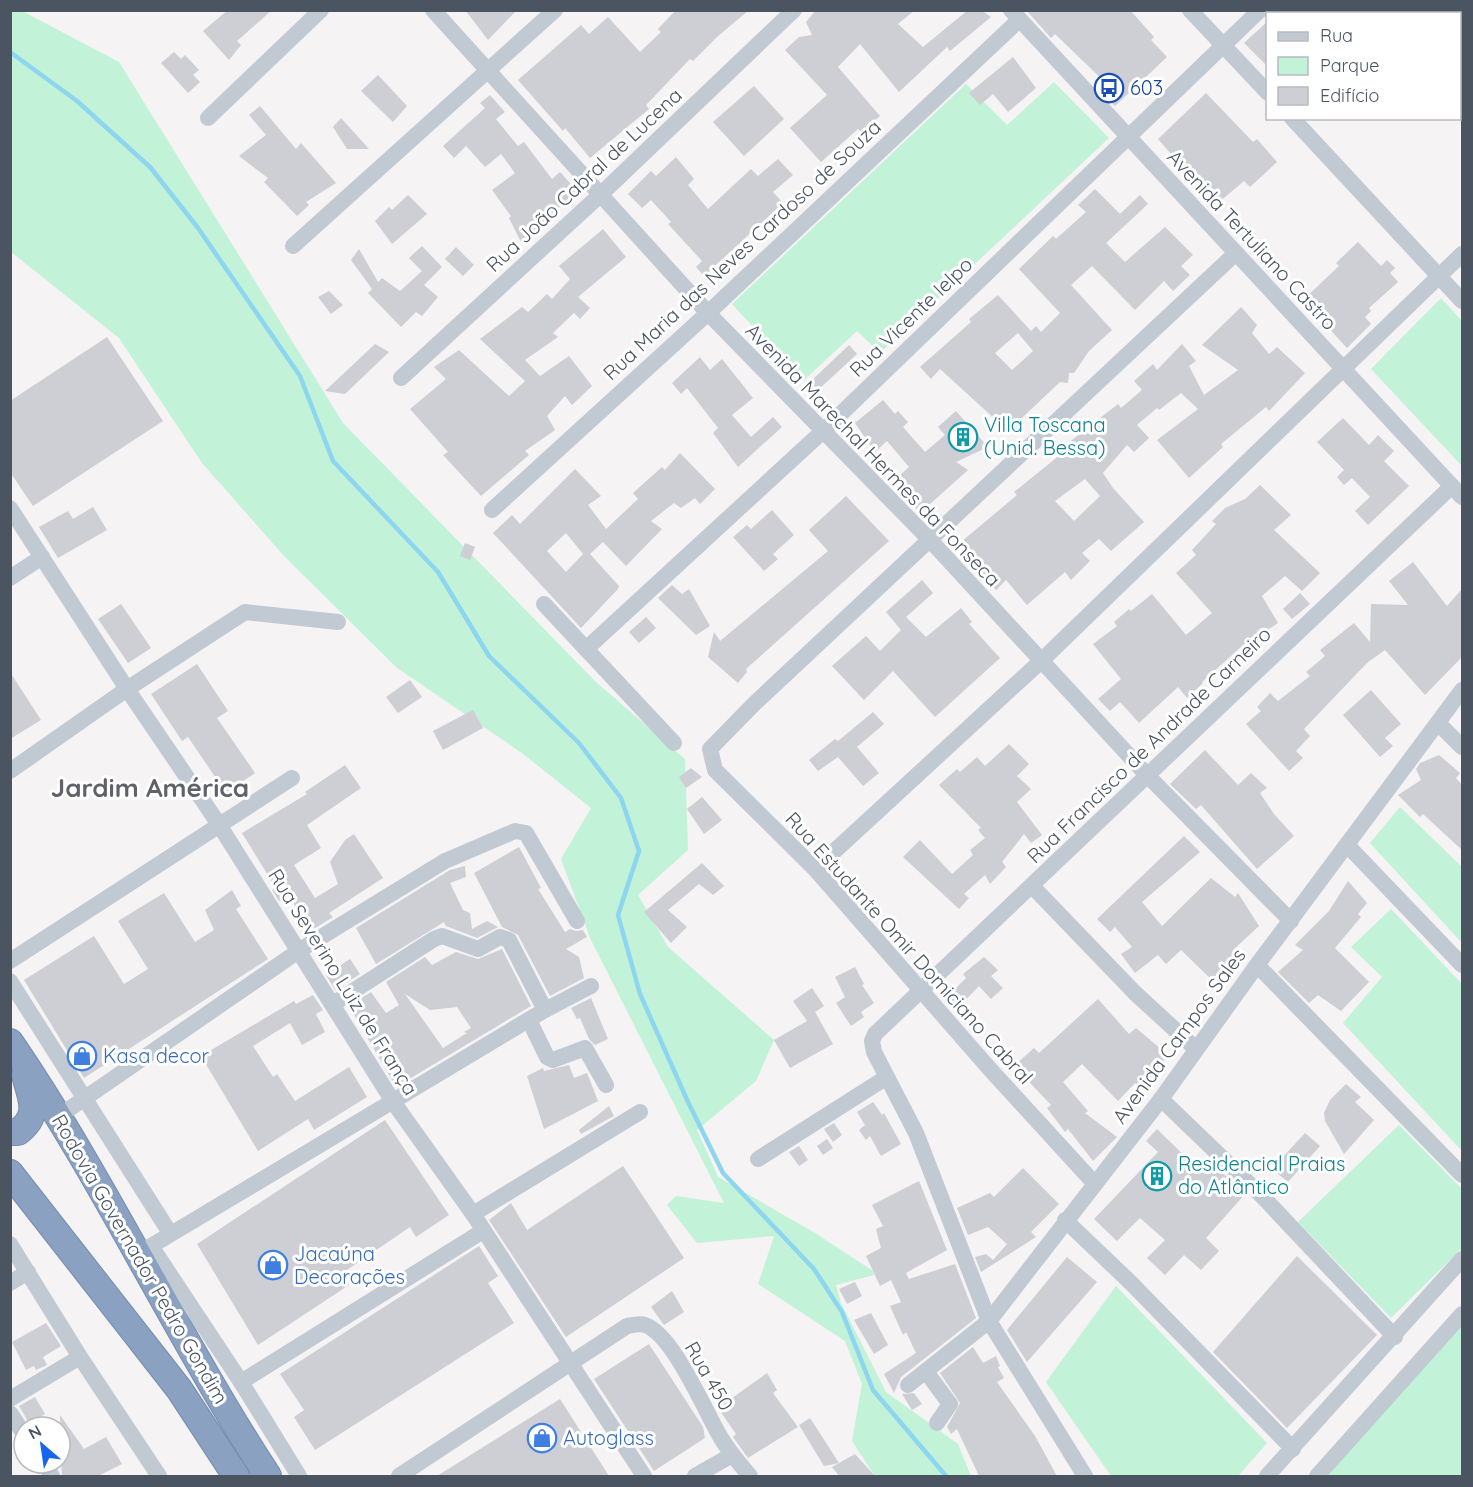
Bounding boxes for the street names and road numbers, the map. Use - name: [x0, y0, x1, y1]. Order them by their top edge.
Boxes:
- street label: Rua João Cabral de Lucena: [481, 82, 687, 277]
- street label: Rua Maria das Neves Cardoso de Souza: [598, 114, 886, 385]
- street label: Avenida Tertuliano Castro: [1162, 144, 1342, 335]
- street label: Rua Vicente Ielpo: [844, 252, 977, 382]
- street label: Avenida Marechal Hermes da Fonseca: [741, 318, 1006, 591]
- street label: Rua Francisco de Andrade Carneiro: [1021, 621, 1276, 868]
- street label: Rua Estudante Omir Domiciano Cabral: [780, 806, 1038, 1089]
- street label: Rua Severino Luiz de França: [263, 864, 424, 1100]
- street label: Avenida Campos Sales: [1107, 943, 1251, 1128]
- street label: Rodovia Governador Pedro Gondim: [47, 1109, 234, 1408]
- street label: Rua 450: [680, 1337, 739, 1415]

